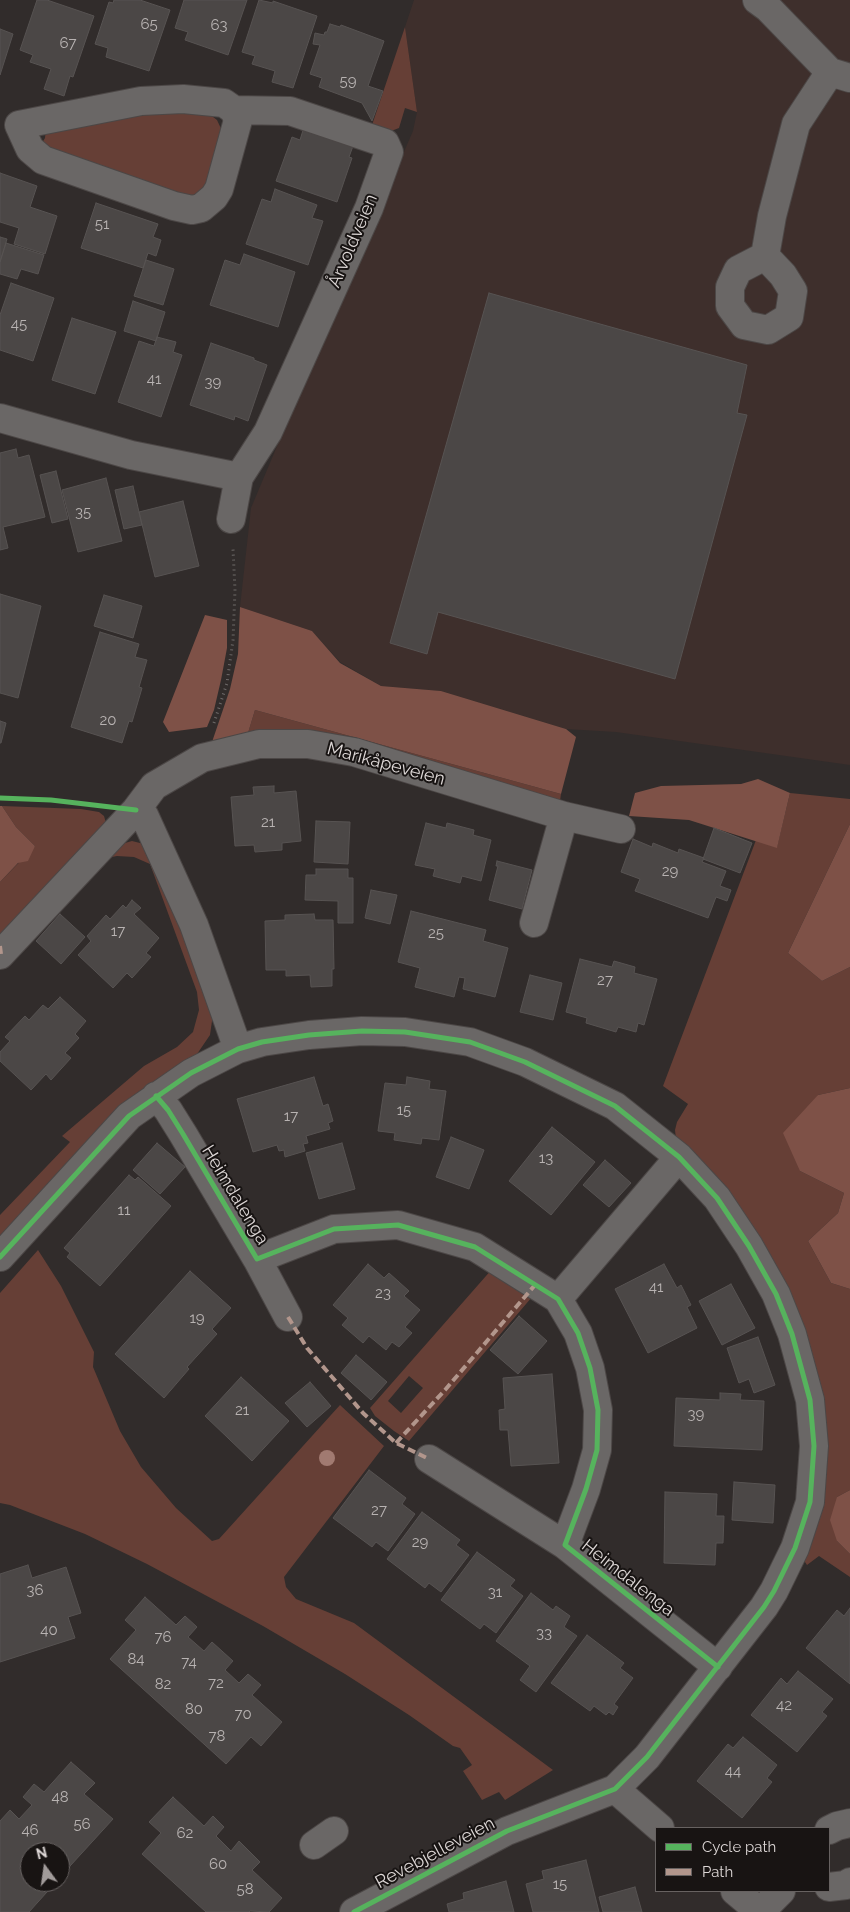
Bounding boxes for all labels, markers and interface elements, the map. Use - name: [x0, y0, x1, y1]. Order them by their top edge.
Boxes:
- house number: 65: [140, 15, 158, 33]
- house number: 63: [210, 16, 228, 34]
- house number: 67: [59, 34, 77, 52]
- house number: 59: [340, 72, 356, 90]
- street label: Årvoldveien: [324, 191, 382, 291]
- house number: 51: [95, 215, 109, 233]
- house number: 45: [11, 315, 27, 333]
- house number: 41: [147, 370, 161, 388]
- house number: 39: [205, 373, 221, 391]
- house number: 35: [75, 503, 91, 521]
- house number: 20: [100, 711, 116, 729]
- street label: Marikåpeveien: [325, 738, 447, 790]
- house number: 21: [261, 813, 275, 831]
- house number: 29: [662, 862, 678, 880]
- house number: 17: [111, 922, 125, 940]
- house number: 25: [428, 924, 444, 942]
- house number: 27: [597, 971, 613, 989]
- house number: 15: [397, 1101, 411, 1119]
- house number: 17: [284, 1107, 298, 1125]
- street label: Heimdalenga: [197, 1141, 273, 1249]
- house number: 13: [539, 1149, 553, 1167]
- house number: 11: [118, 1201, 130, 1219]
- house number: 41: [649, 1278, 663, 1296]
- house number: 23: [375, 1284, 391, 1302]
- house number: 19: [189, 1309, 205, 1327]
- house number: 21: [235, 1401, 249, 1419]
- house number: 39: [688, 1405, 704, 1423]
- house number: 27: [371, 1501, 387, 1519]
- house number: 29: [412, 1533, 428, 1551]
- street label: Heimdalenga: [577, 1535, 679, 1621]
- house number: 36: [26, 1581, 44, 1599]
- house number: 31: [488, 1583, 502, 1601]
- house number: 40: [40, 1621, 58, 1639]
- house number: 33: [536, 1624, 552, 1642]
- house number: 76: [154, 1628, 172, 1646]
- house number: 84: [127, 1650, 145, 1668]
- house number: 74: [181, 1653, 197, 1671]
- house number: 72: [208, 1674, 224, 1692]
- house number: 82: [155, 1675, 171, 1693]
- house number: 42: [776, 1696, 792, 1714]
- house number: 80: [185, 1700, 203, 1718]
- house number: 70: [234, 1705, 252, 1723]
- house number: 78: [209, 1727, 225, 1745]
- house number: 44: [725, 1762, 741, 1780]
- house number: 48: [51, 1788, 69, 1806]
- street label: Revebjelleveien: [372, 1812, 498, 1894]
- house number: 56: [73, 1815, 91, 1833]
- house number: 46: [21, 1821, 39, 1839]
- house number: 62: [177, 1824, 193, 1842]
- legend: [655, 1827, 830, 1892]
- text: Cycle path: [702, 1838, 776, 1856]
- north arrow: [20, 1842, 70, 1892]
- text: N: [34, 1844, 49, 1862]
- house number: 60: [209, 1855, 227, 1873]
- text: Path: [702, 1863, 733, 1881]
- house number: 15: [553, 1875, 567, 1893]
- house number: 58: [236, 1880, 254, 1898]

